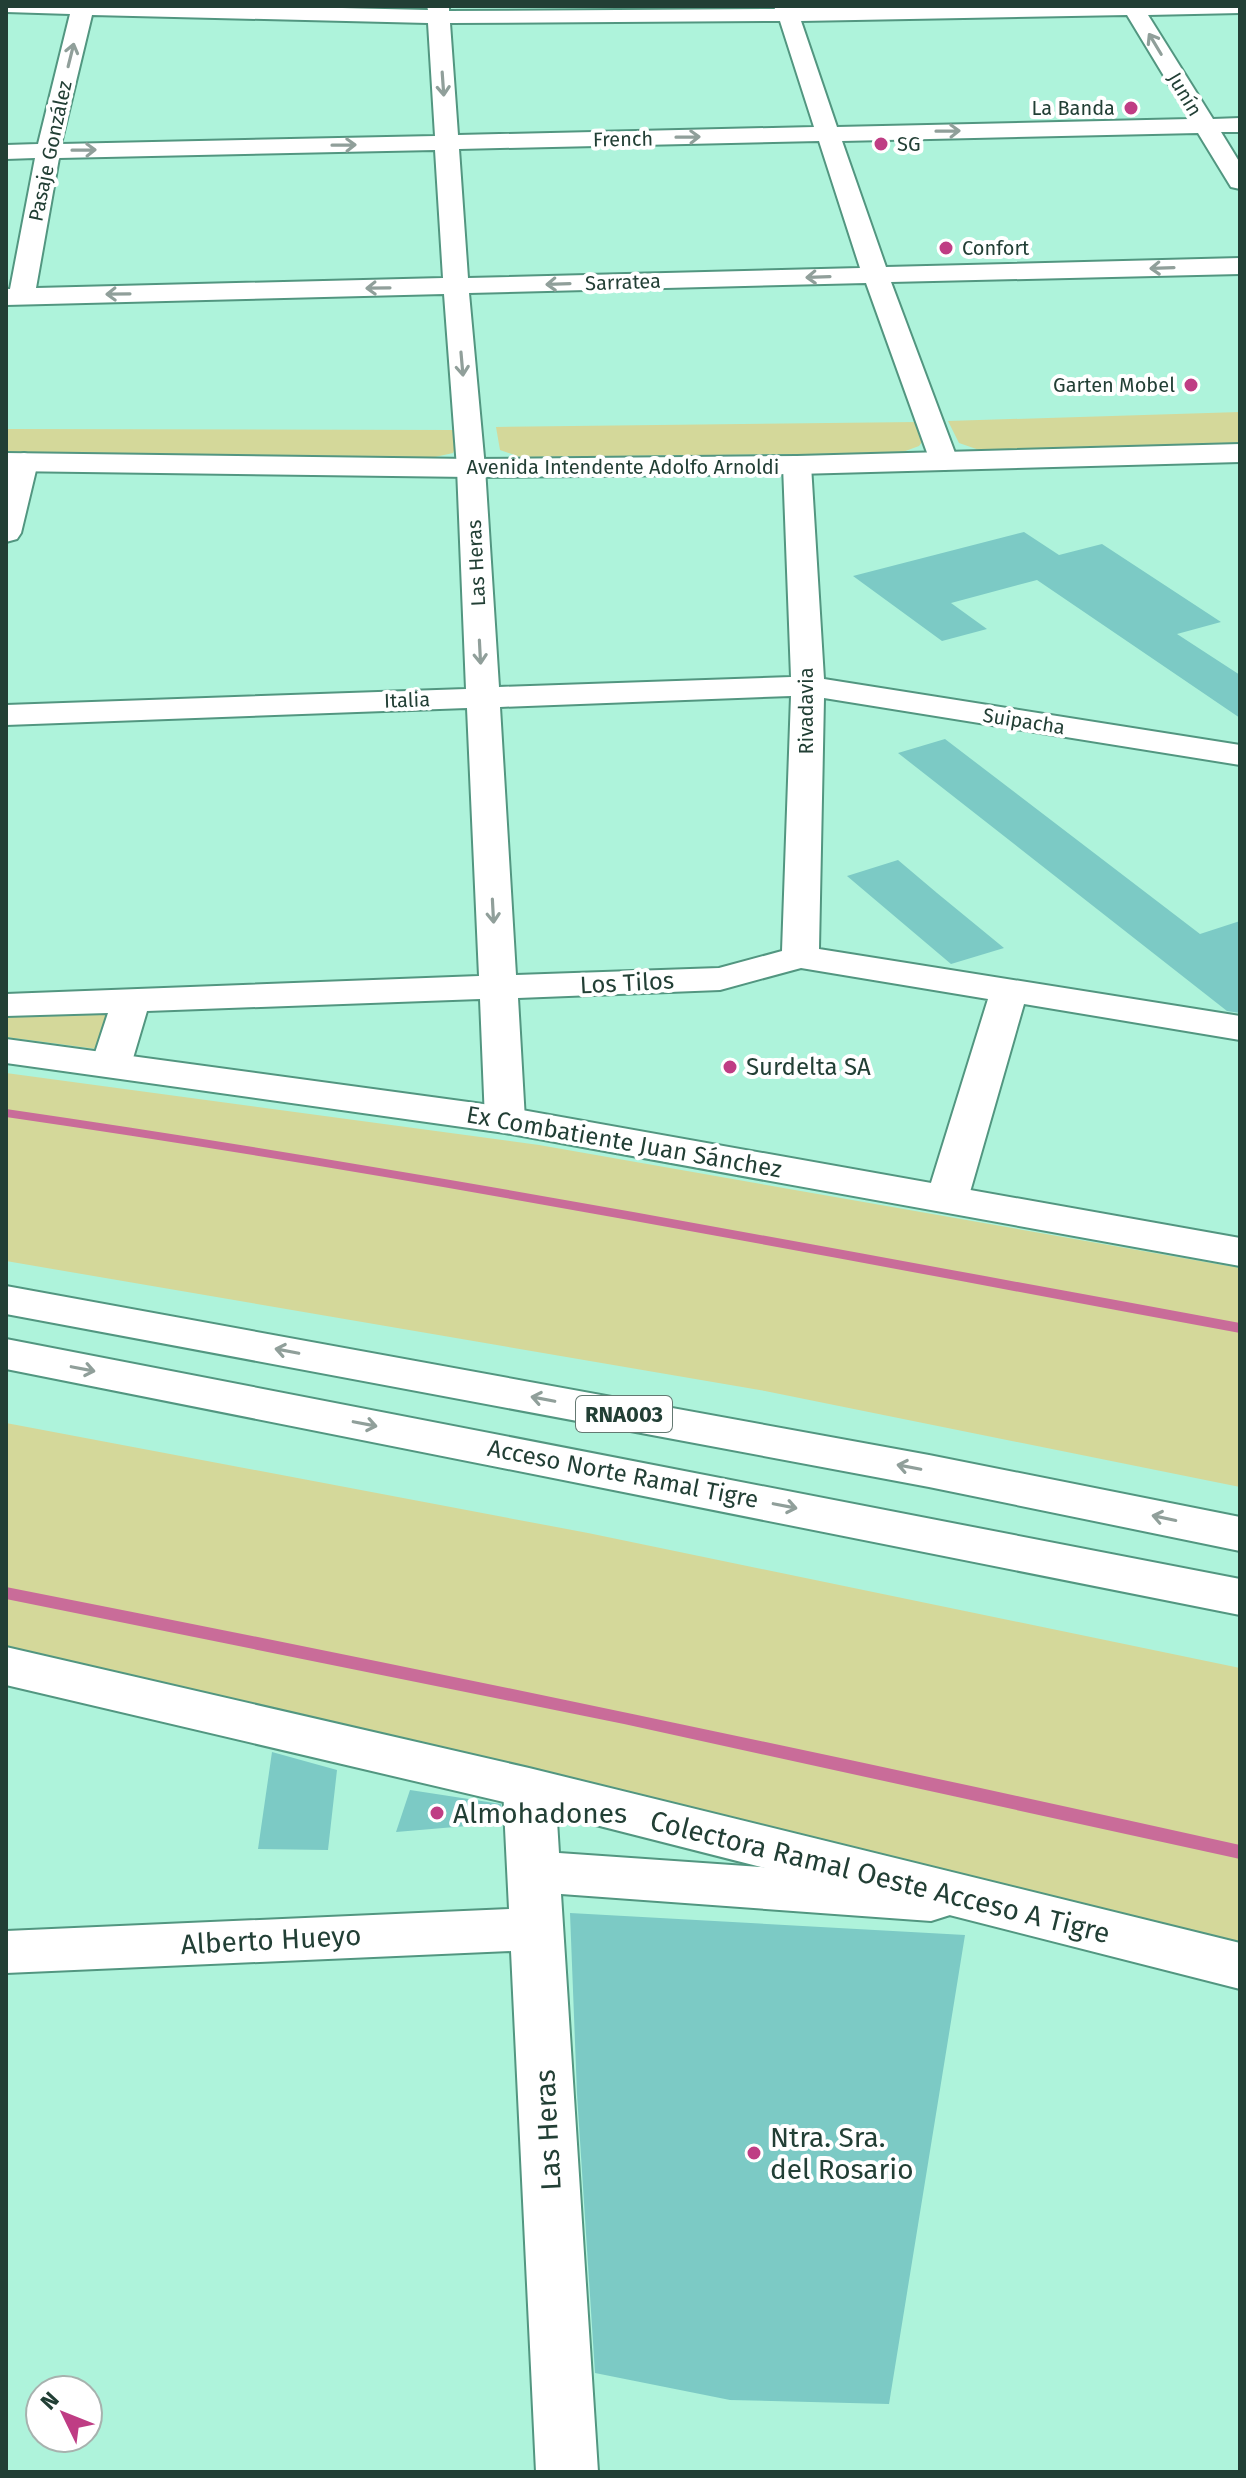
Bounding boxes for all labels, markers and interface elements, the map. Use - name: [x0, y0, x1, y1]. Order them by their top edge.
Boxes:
- one-way arrow: [1147, 33, 1163, 56]
- one-way arrow: [64, 43, 79, 69]
- street label: Junín: [1163, 68, 1207, 120]
- one-way arrow: [435, 70, 450, 97]
- street label: Pasaje González: [23, 78, 77, 224]
- place label: La Banda: [1031, 96, 1115, 120]
- marker: La Banda: [1122, 99, 1140, 117]
- one-way arrow: [934, 124, 961, 139]
- street label: French: [593, 126, 653, 152]
- one-way arrow: [674, 130, 701, 145]
- place label: SG: [897, 132, 921, 156]
- marker: SG: [872, 135, 890, 153]
- one-way arrow: [330, 137, 357, 153]
- one-way arrow: [70, 142, 97, 158]
- place label: Confort: [962, 236, 1030, 260]
- marker: Confort: [937, 239, 955, 257]
- one-way arrow: [1149, 260, 1176, 276]
- street label: Sarratea: [585, 269, 661, 295]
- one-way arrow: [805, 270, 832, 285]
- one-way arrow: [545, 276, 572, 292]
- one-way arrow: [365, 281, 392, 296]
- one-way arrow: [105, 286, 132, 302]
- one-way arrow: [455, 350, 470, 377]
- place label: Garten Mobel: [1053, 373, 1175, 397]
- marker: Garten Mobel: [1182, 376, 1200, 394]
- street label: Avenida Intendente Adolfo Arnoldi: [467, 455, 779, 479]
- street label: Las Heras: [462, 519, 490, 607]
- one-way arrow: [472, 638, 487, 665]
- street label: Rivadavia: [794, 667, 818, 755]
- street label: Italia: [384, 687, 430, 713]
- street label: Suipacha: [981, 703, 1067, 739]
- one-way arrow: [485, 897, 500, 924]
- street label: Los Tilos: [579, 967, 675, 999]
- place label: Surdelta SA: [746, 1053, 871, 1081]
- marker: Surdelta SA: [721, 1058, 739, 1076]
- street label: Ex Combatiente Juan Sánchez: [464, 1100, 784, 1184]
- one-way arrow: [275, 1343, 301, 1358]
- one-way arrow: [69, 1362, 95, 1377]
- one-way arrow: [531, 1390, 556, 1405]
- road number: RNA003: [576, 1396, 672, 1432]
- one-way arrow: [352, 1417, 378, 1432]
- street label: Acceso Norte Ramal Tigre: [485, 1434, 761, 1514]
- one-way arrow: [896, 1458, 922, 1473]
- one-way arrow: [772, 1499, 798, 1514]
- one-way arrow: [1151, 1510, 1177, 1525]
- place label: Almohadones: [453, 1797, 627, 1830]
- marker: Almohadones: [428, 1804, 446, 1822]
- street label: Colectora Ramal Oeste Acceso A Tigre: [647, 1804, 1113, 1950]
- street label: Alberto Hueyo: [180, 1919, 362, 1961]
- street label: Las Heras: [528, 2069, 568, 2191]
- place label: Ntra. Sra. del Rosario: [770, 2121, 914, 2186]
- marker: Ntra. Sra. del Rosario: [745, 2144, 763, 2162]
- north arrow: [24, 2374, 104, 2454]
- text: N: [35, 2386, 65, 2415]

